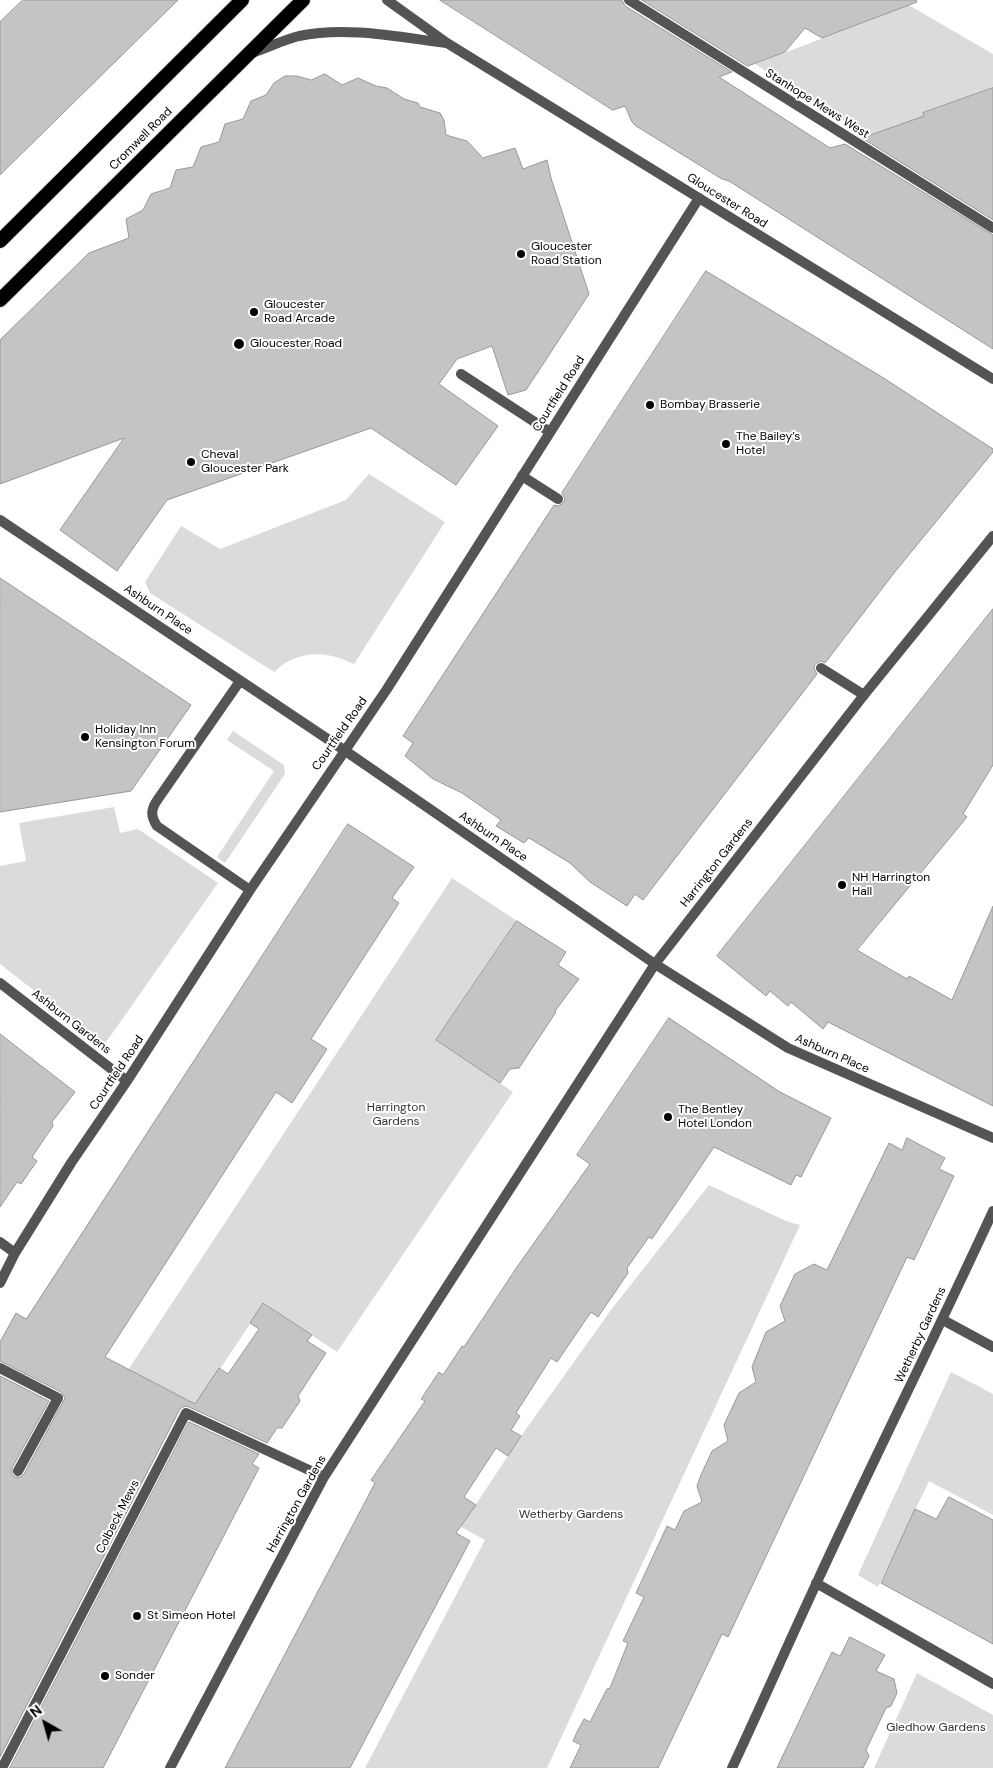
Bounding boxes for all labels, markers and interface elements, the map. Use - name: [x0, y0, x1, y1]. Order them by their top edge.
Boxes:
- street label: Stanhope Mews West: [762, 66, 872, 142]
- street label: Cromwell Road: [107, 105, 175, 173]
- street label: Gloucester Road: [684, 170, 770, 232]
- place label: Gloucester Road Station: [531, 240, 602, 268]
- marker: Gloucester Road Station: [515, 248, 527, 260]
- place label: Gloucester Road Arcade: [264, 298, 335, 326]
- marker: Gloucester Road Arcade: [248, 306, 260, 318]
- marker: Gloucester Road: [232, 337, 246, 351]
- place label: Gloucester Road: [250, 337, 342, 351]
- street label: Courtfield Road: [530, 353, 588, 435]
- place label: Bombay Brasserie: [660, 398, 760, 412]
- marker: Bombay Brasserie: [644, 399, 656, 411]
- place label: The Bailey’s Hotel: [736, 430, 800, 458]
- marker: The Bailey’s Hotel: [720, 438, 732, 450]
- place label: Cheval Gloucester Park: [201, 448, 289, 476]
- marker: Cheval Gloucester Park: [185, 456, 197, 468]
- street label: Ashburn Place: [121, 582, 195, 638]
- street label: Courtfield Road: [309, 694, 371, 774]
- place label: Holiday Inn Kensington Forum: [95, 723, 195, 751]
- marker: Holiday Inn Kensington Forum: [79, 731, 91, 743]
- street label: Ashburn Place: [456, 809, 530, 865]
- street label: Harrington Gardens: [678, 816, 756, 910]
- place label: NH Harrington Hall: [852, 871, 930, 899]
- marker: NH Harrington Hall: [836, 879, 848, 891]
- street label: Ashburn Gardens: [28, 987, 114, 1057]
- street label: Ashburn Place: [793, 1031, 871, 1077]
- street label: Courtfield Road: [87, 1033, 147, 1113]
- park label: Harrington Gardens: [367, 1101, 425, 1129]
- place label: The Bentley Hotel London: [678, 1103, 752, 1131]
- marker: The Bentley Hotel London: [662, 1111, 674, 1123]
- street label: Wetherby Gardens: [892, 1285, 950, 1385]
- street label: Harrington Gardens: [264, 1453, 330, 1555]
- street label: Colbeck Mews: [93, 1478, 143, 1556]
- park label: Wetherby Gardens: [519, 1508, 623, 1522]
- place label: St Simeon Hotel: [147, 1609, 235, 1623]
- marker: St Simeon Hotel: [131, 1610, 143, 1622]
- place label: Sonder: [115, 1669, 155, 1683]
- marker: Sonder: [99, 1670, 111, 1682]
- north arrow: [20, 1698, 70, 1748]
- text: N: [26, 1701, 45, 1721]
- park label: Gledhow Gardens: [886, 1721, 986, 1735]

